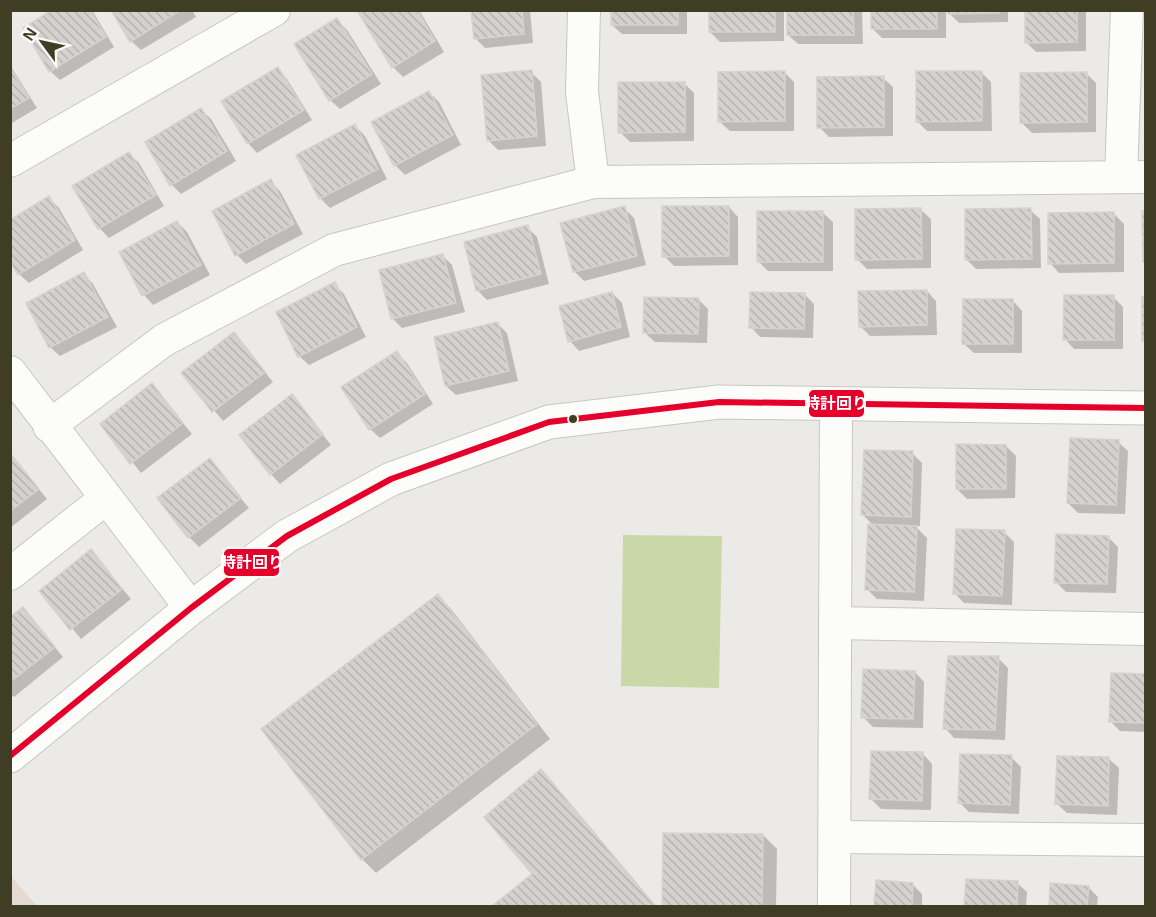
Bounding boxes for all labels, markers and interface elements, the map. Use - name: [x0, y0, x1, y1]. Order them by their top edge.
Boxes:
- north arrow: [12, 12, 72, 72]
- text: N: [20, 25, 40, 44]
- line badge: 時計回り: [808, 389, 865, 418]
- text: 時計回り: [804, 395, 868, 412]
- unlabelled marker: [567, 413, 579, 425]
- line badge: 時計回り: [223, 548, 280, 577]
- text: 時計回り: [220, 554, 284, 571]

